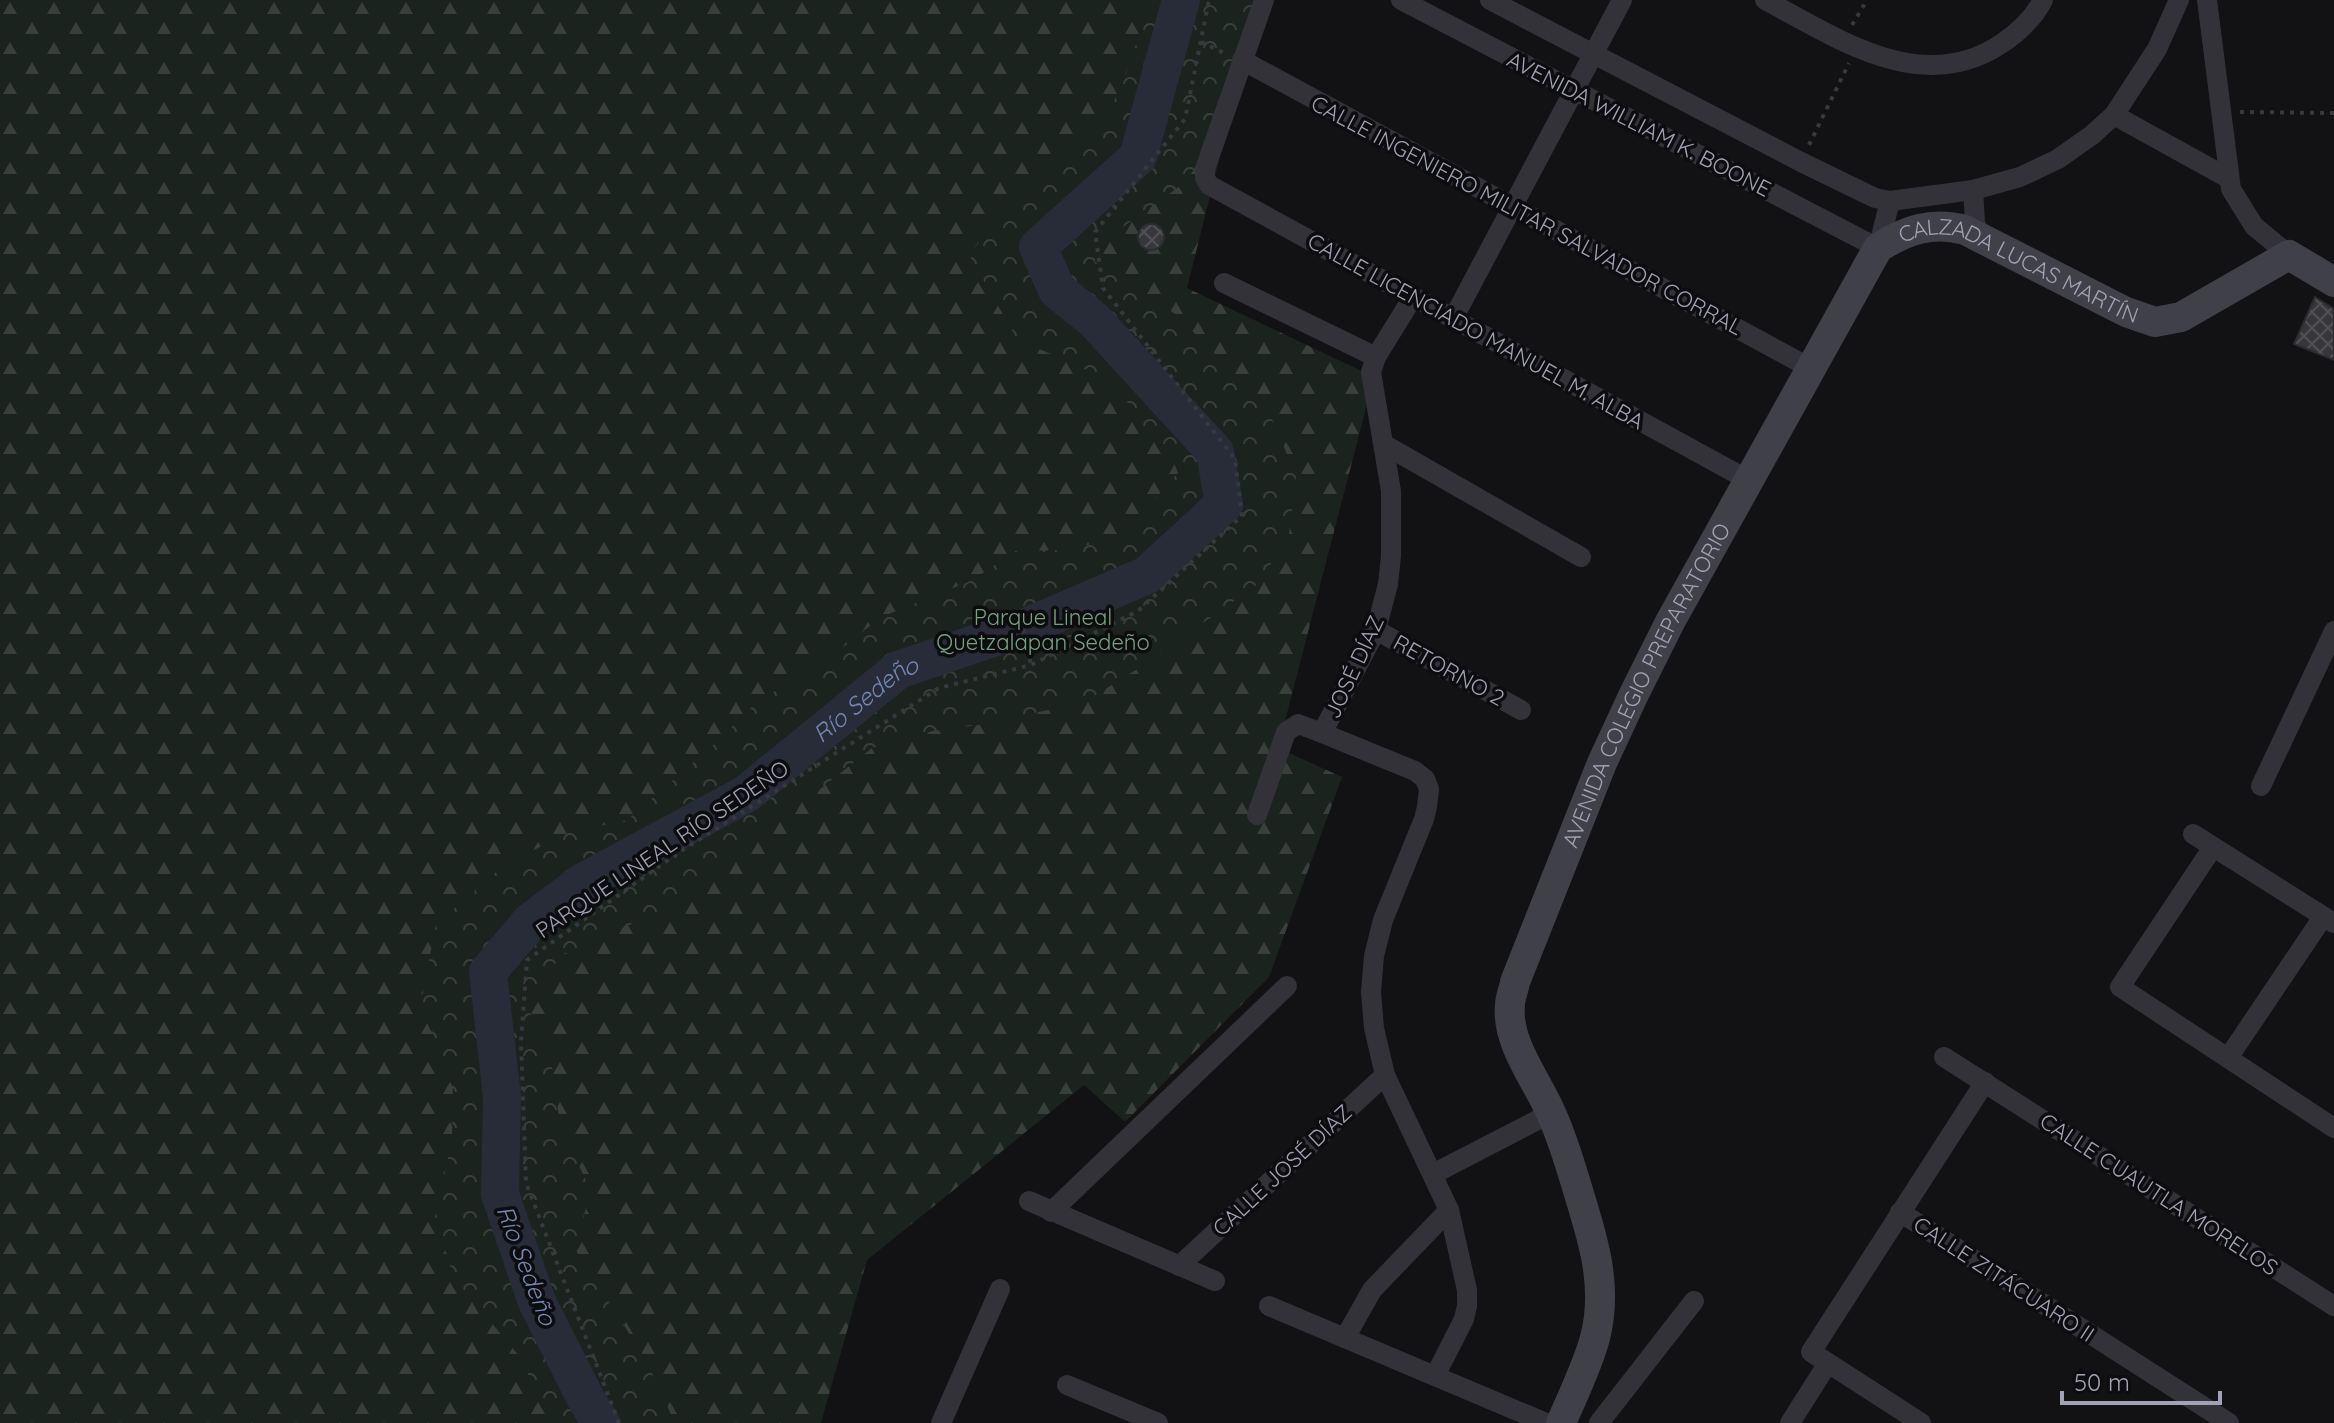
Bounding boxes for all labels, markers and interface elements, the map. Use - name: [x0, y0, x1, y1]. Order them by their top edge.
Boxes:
- street label: AVENIDA WILLIAM K. BOONE: [1502, 45, 1776, 203]
- street label: CALLE INGENIERO MILITAR SALVADOR CORRAL: [1306, 89, 1748, 341]
- street label: CALZADA LUCAS MARTÍN: [1894, 212, 2142, 329]
- street label: CALLE LICENCIADO MANUEL M. ALBA: [1303, 227, 1649, 435]
- street label: AVENIDA COLEGIO PREPARATORIO: [1556, 518, 1736, 851]
- park label: Parque Lineal Quetzalapan Sedeño: [936, 603, 1150, 656]
- street label: JOSÉ DÍAZ: [1318, 611, 1390, 723]
- street label: RETORNO 2: [1389, 628, 1509, 712]
- water label: Río Sedeño: [806, 649, 923, 749]
- street label: PARQUE LINEAL RÍO SEDEÑO: [530, 754, 794, 944]
- street label: CALLE JOSÉ DÍAZ: [1206, 1098, 1358, 1242]
- street label: CALLE CUAUTLA MORELOS: [2035, 1106, 2283, 1282]
- water label: Río Sedeño: [490, 1201, 564, 1330]
- street label: CALLE ZITÁCUARO II: [1908, 1210, 2100, 1348]
- scale bar: [2062, 1355, 2220, 1405]
- text: 50 m: [2074, 1367, 2130, 1397]

